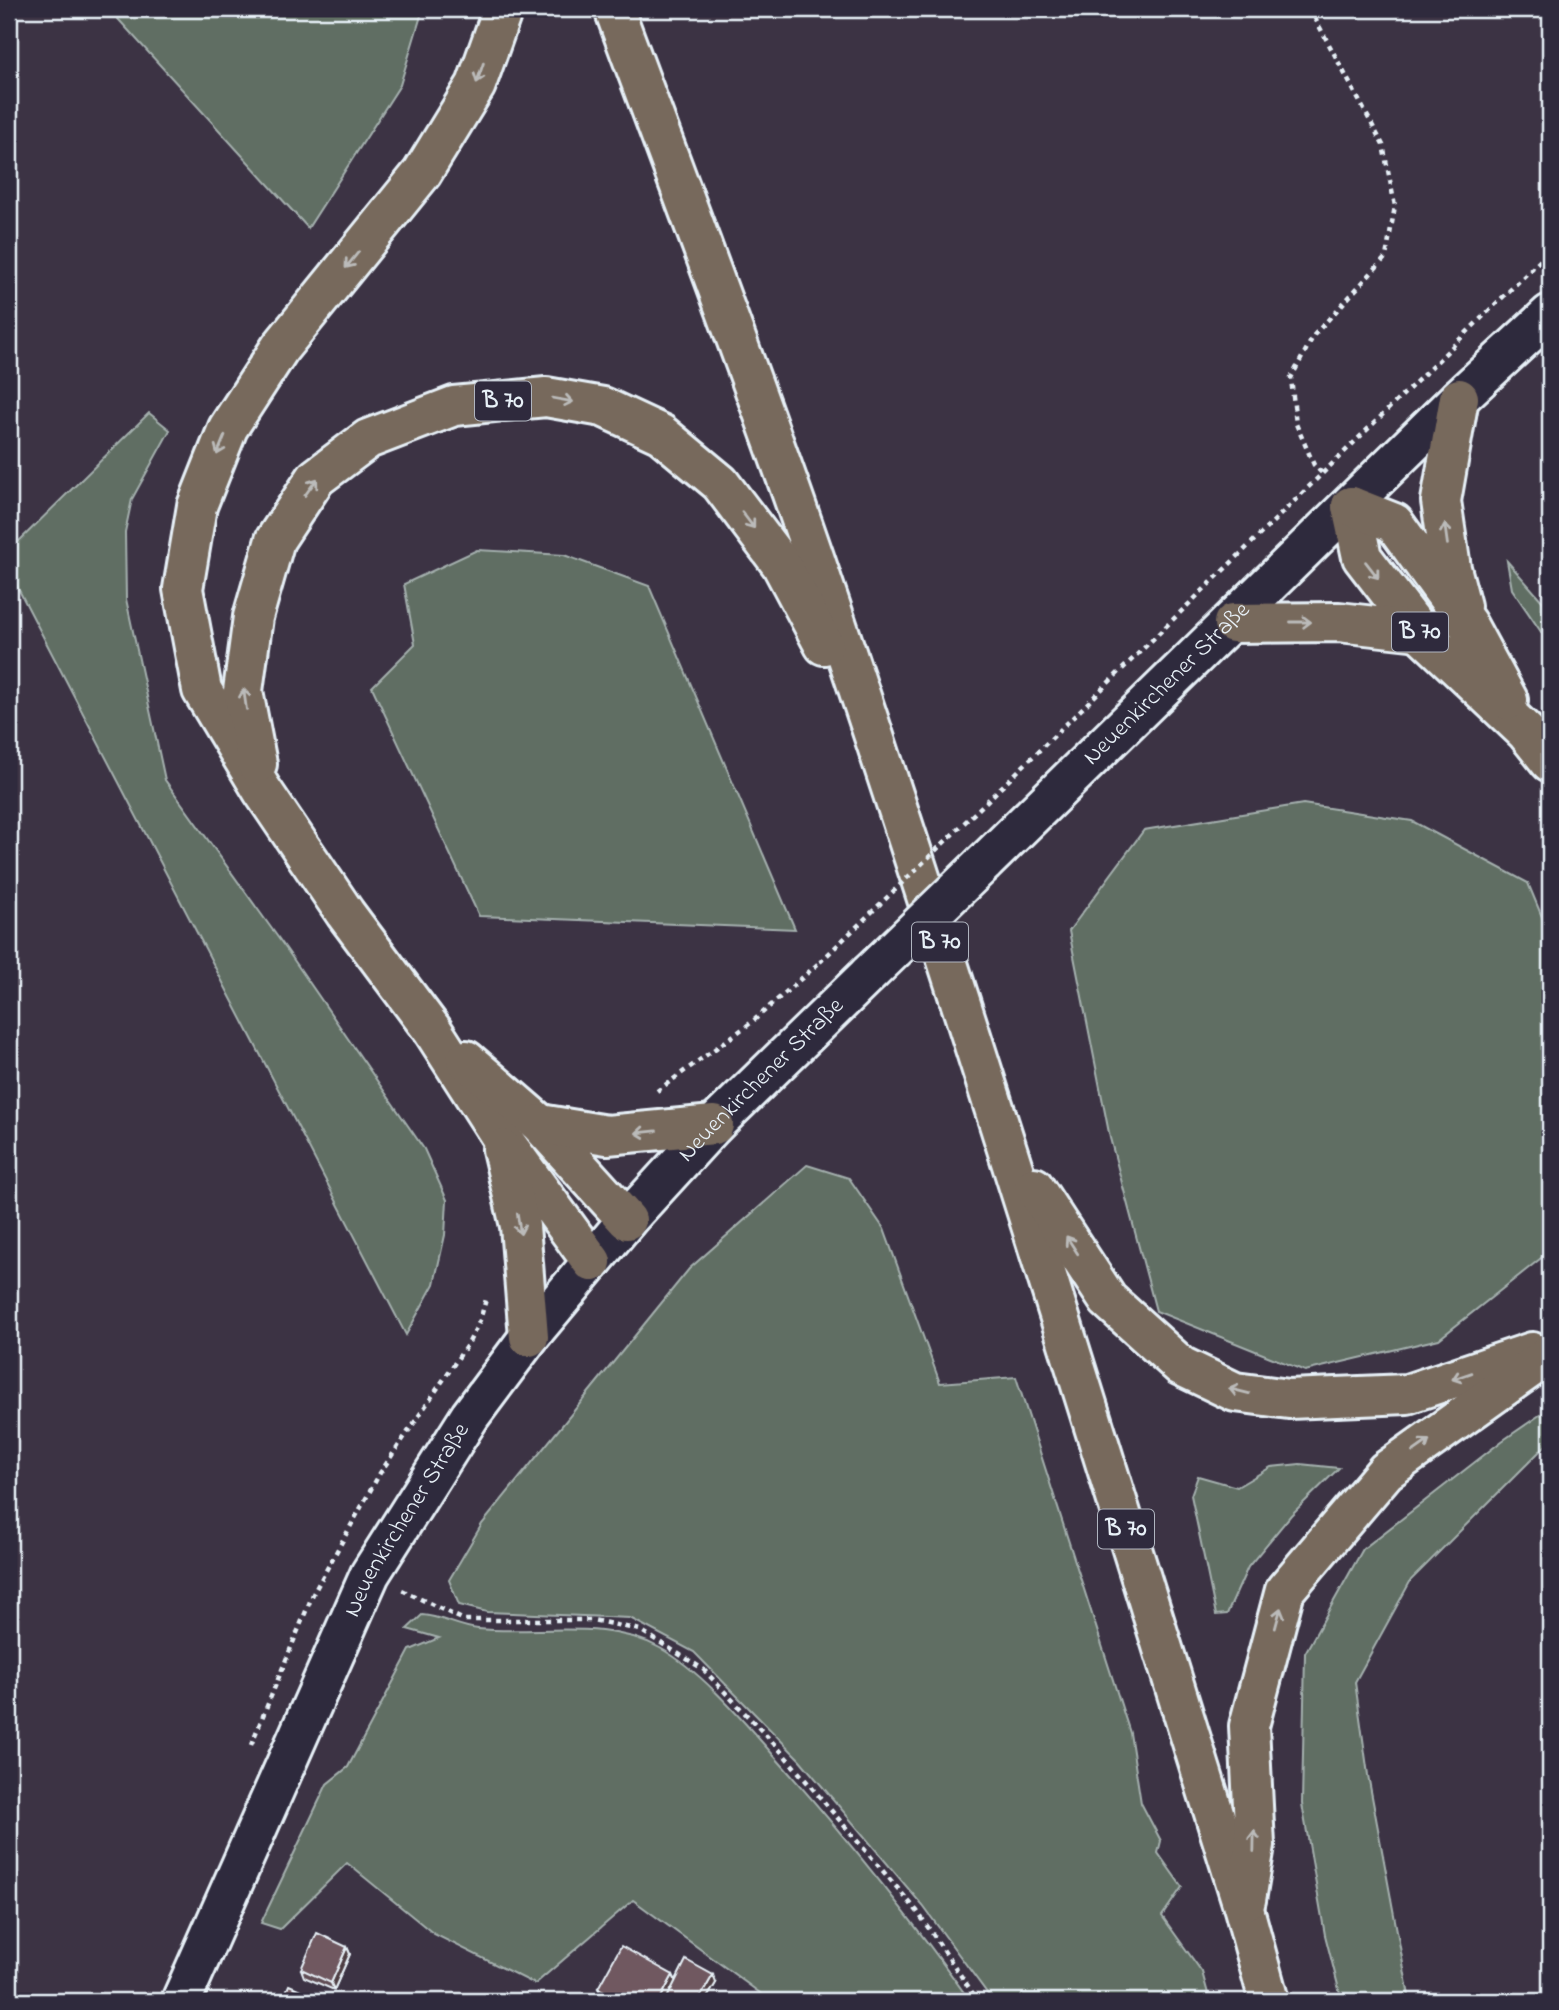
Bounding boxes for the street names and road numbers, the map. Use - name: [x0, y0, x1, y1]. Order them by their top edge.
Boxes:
- road number: B 70: [475, 382, 531, 420]
- street label: Neuenkirchener Straße: [1075, 594, 1259, 774]
- road number: B 70: [1392, 612, 1448, 652]
- road number: B 70: [912, 923, 968, 962]
- street label: Neuenkirchener Straße: [670, 990, 852, 1171]
- street label: Neuenkirchener Straße: [335, 1416, 479, 1623]
- road number: B 70: [1098, 1510, 1154, 1548]

